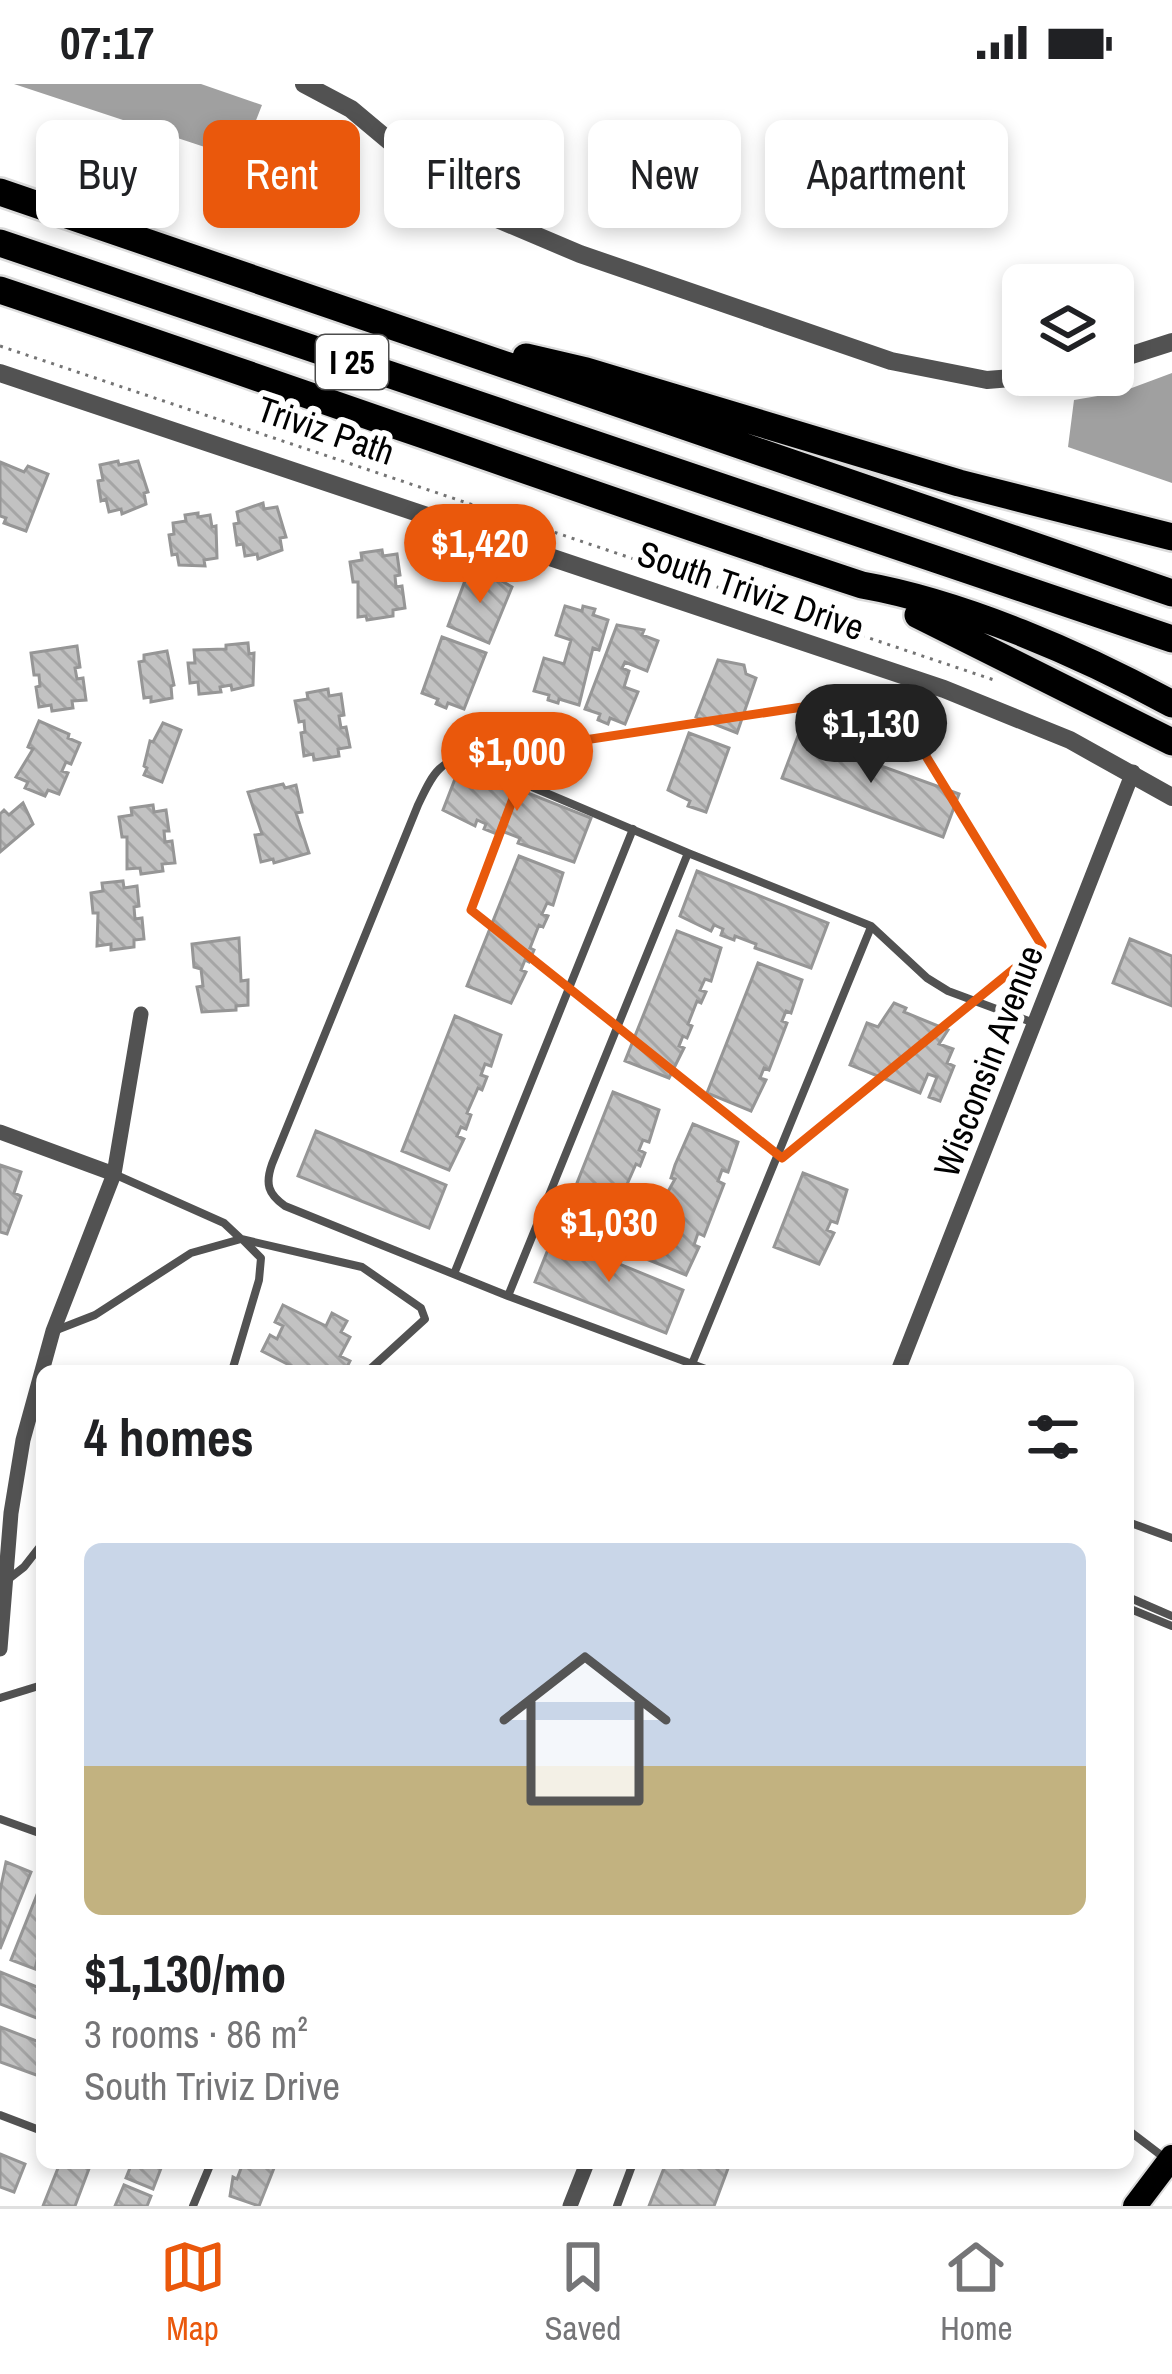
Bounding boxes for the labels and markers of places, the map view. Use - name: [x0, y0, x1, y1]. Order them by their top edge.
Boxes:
- pin: $1,420: [382, 504, 578, 606]
- pin: $1,130: [773, 684, 969, 786]
- pin: $1,000: [419, 712, 615, 814]
- pin: $1,030: [511, 1183, 707, 1285]

